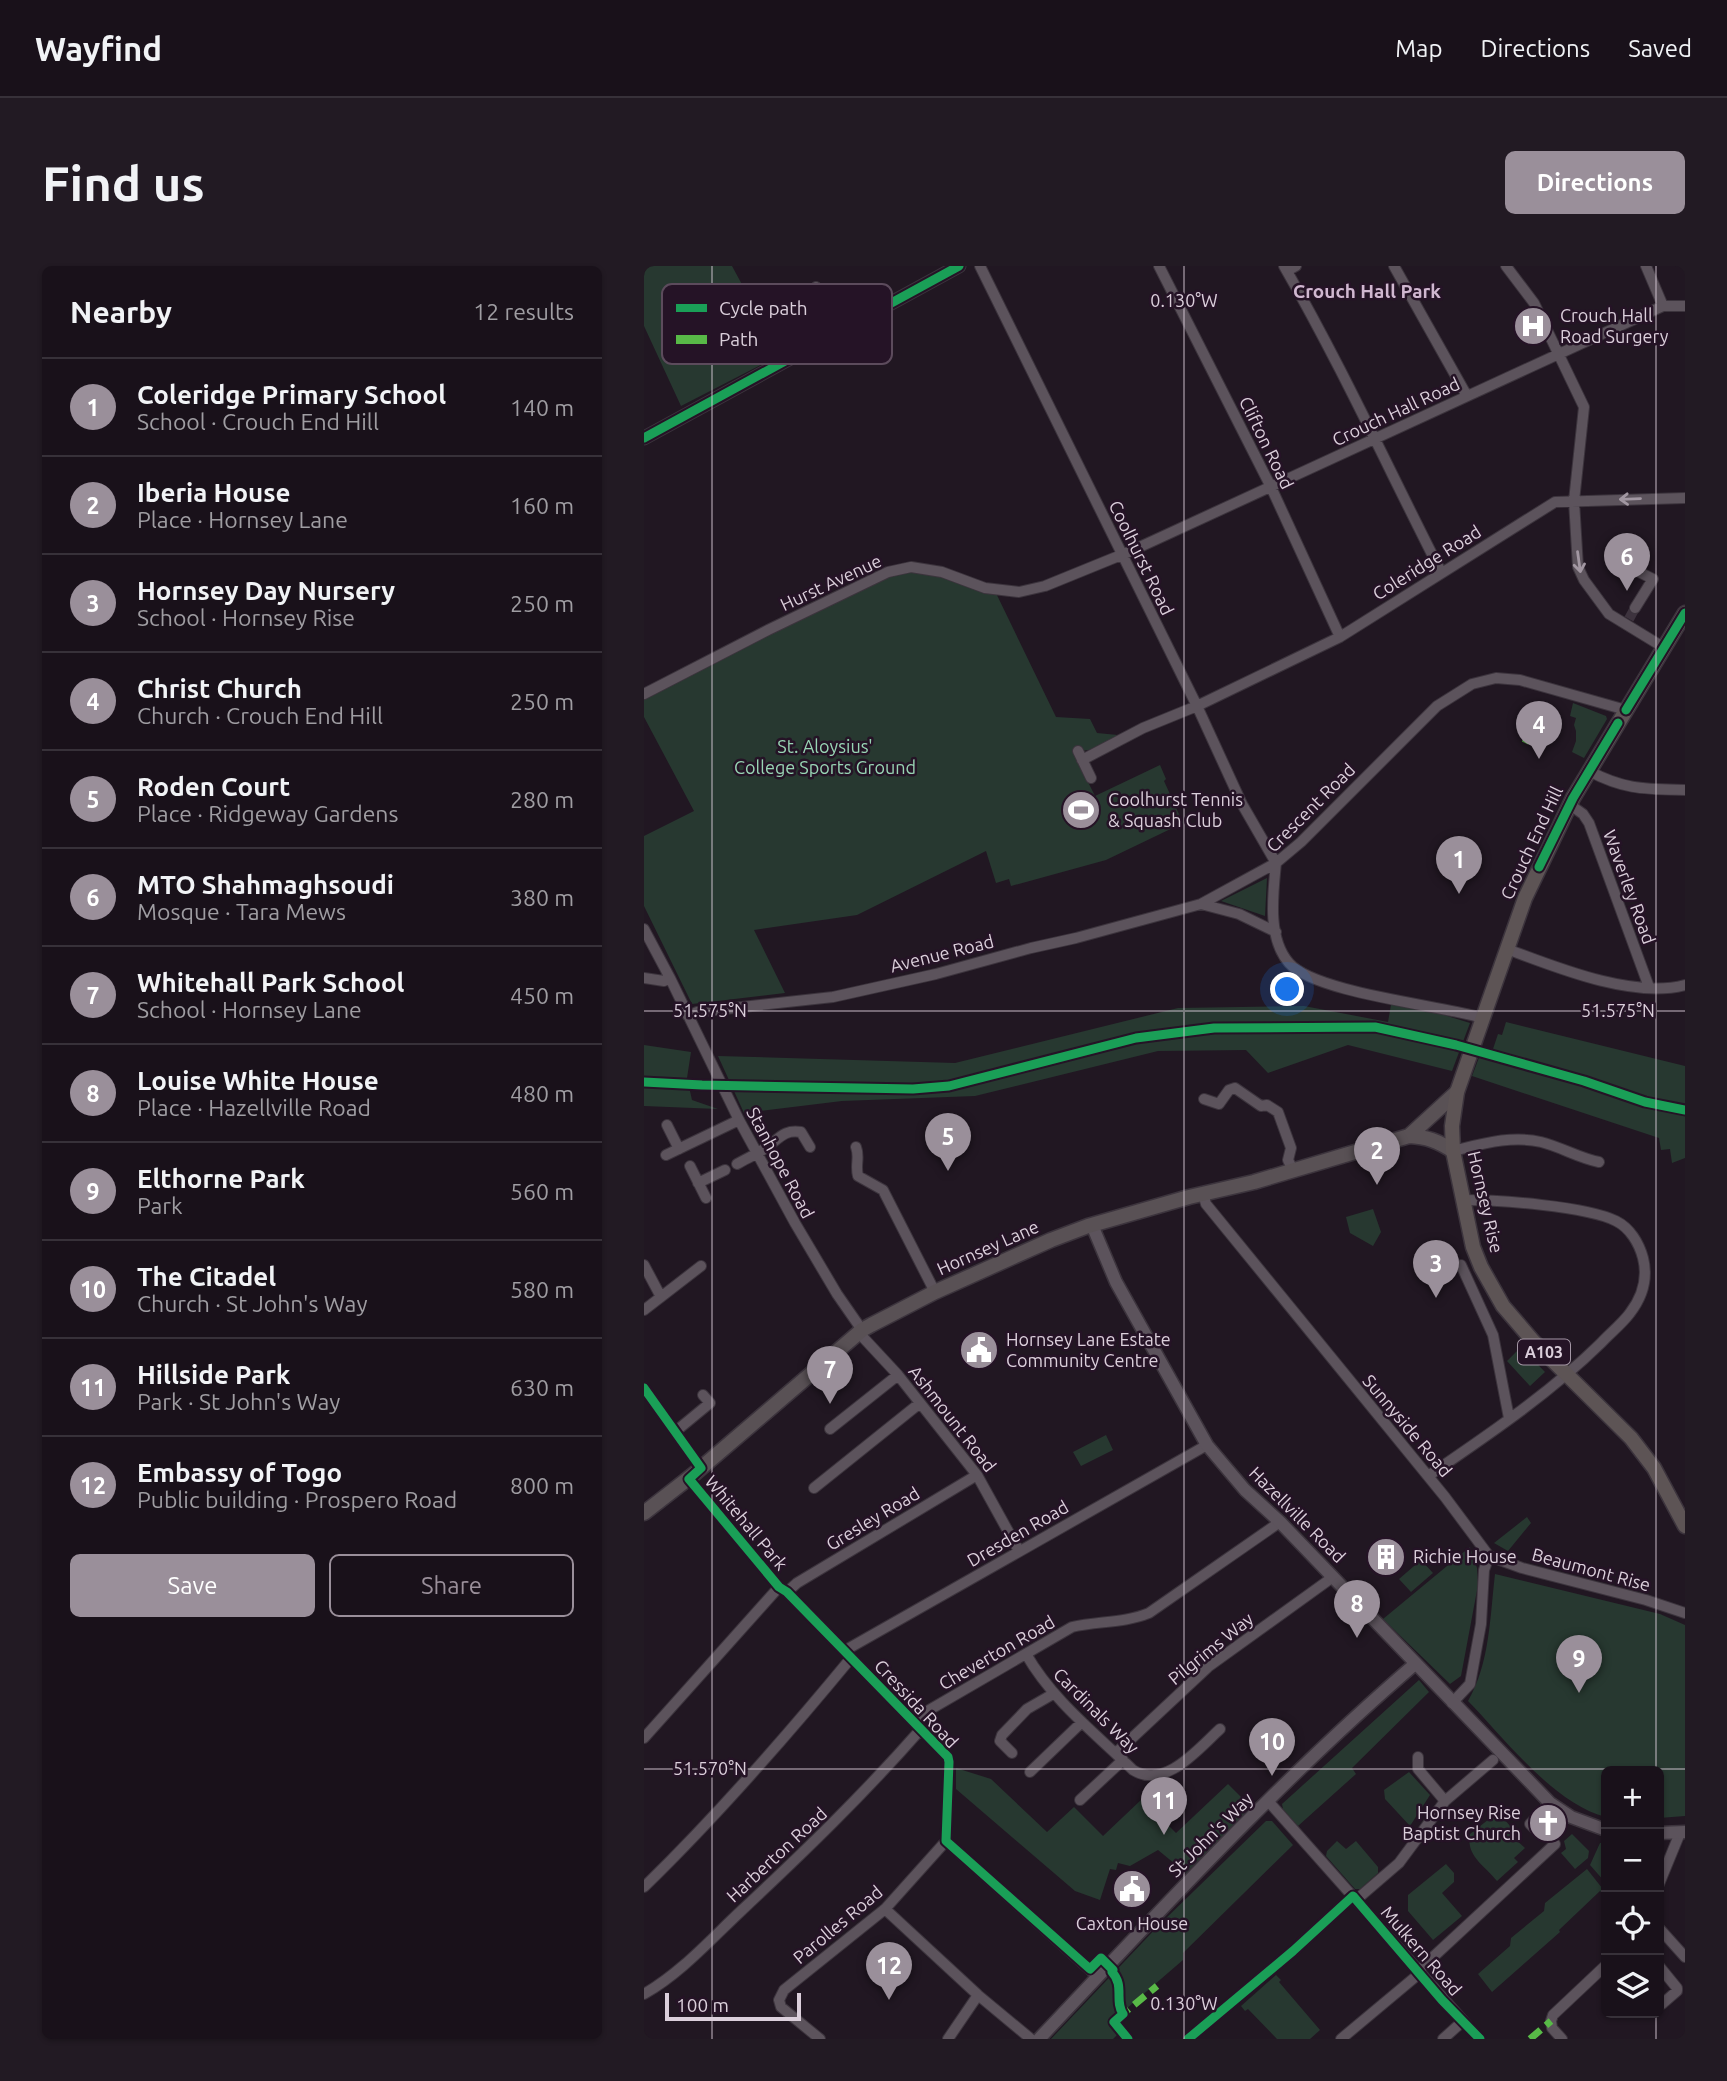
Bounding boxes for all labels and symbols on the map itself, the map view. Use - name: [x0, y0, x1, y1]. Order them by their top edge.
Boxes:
- district label: Crouch Hall Park: [1293, 280, 1441, 302]
- legend: [662, 284, 892, 364]
- text: 0.130°W: [1150, 290, 1218, 310]
- text: Cycle path: [719, 297, 808, 319]
- hospital icon: Crouch Hall Road Surgery: [1512, 305, 1554, 347]
- place label: Crouch Hall Road Surgery: [1560, 305, 1669, 346]
- text: Path: [719, 328, 758, 350]
- street label: Crouch Hall Road: [1329, 373, 1462, 449]
- street label: Clifton Road: [1236, 393, 1298, 492]
- one-way arrow: [1618, 493, 1641, 506]
- street label: Coolhurst Road: [1106, 497, 1178, 618]
- street label: Coleridge Road: [1369, 521, 1484, 603]
- pin: 6: [1604, 533, 1650, 591]
- street label: Hurst Avenue: [777, 550, 884, 614]
- one-way arrow: [1573, 550, 1586, 573]
- pin: 4: [1516, 701, 1562, 759]
- park label: St. Aloysius' College Sports Ground: [734, 736, 916, 777]
- street label: Crescent Road: [1262, 759, 1359, 856]
- street label: Crouch End Hill: [1496, 782, 1566, 902]
- sports icon: Coolhurst Tennis & Squash Club: [1060, 789, 1102, 831]
- place label: Coolhurst Tennis & Squash Club: [1108, 789, 1243, 830]
- street label: Waverley Road: [1600, 827, 1660, 946]
- pin: 1: [1436, 836, 1482, 894]
- street label: Avenue Road: [888, 930, 996, 976]
- your location: [1270, 972, 1304, 1006]
- text: 51.575°N: [673, 1000, 747, 1020]
- text: 51.575°N: [1581, 1000, 1655, 1020]
- street label: Stanhope Road: [743, 1104, 819, 1221]
- pin: 5: [925, 1113, 971, 1171]
- pin: 2: [1354, 1127, 1400, 1185]
- street label: Hornsey Rise: [1465, 1149, 1507, 1255]
- street label: Hornsey Lane: [934, 1216, 1042, 1278]
- pin: 3: [1413, 1240, 1459, 1298]
- public building icon: Hornsey Lane Estate Community Centre: [958, 1329, 1000, 1371]
- place label: Hornsey Lane Estate Community Centre: [1006, 1329, 1171, 1370]
- road number: A103: [1518, 1340, 1570, 1364]
- pin: 7: [807, 1346, 853, 1404]
- street label: Ashmount Road: [905, 1361, 1000, 1476]
- street label: Sunnyside Road: [1359, 1370, 1456, 1480]
- street label: Hazellville Road: [1246, 1462, 1350, 1566]
- street label: Whitehall Park: [701, 1471, 792, 1574]
- street label: Gresley Road: [822, 1482, 923, 1554]
- street label: Dresden Road: [963, 1496, 1072, 1570]
- building icon: Richie House: [1365, 1536, 1407, 1578]
- street label: Beaumont Rise: [1530, 1544, 1653, 1594]
- place label: Richie House: [1413, 1546, 1517, 1566]
- pin: 8: [1334, 1580, 1380, 1638]
- street label: Pilgrims Way: [1164, 1608, 1257, 1688]
- street label: Cheverton Road: [935, 1611, 1058, 1693]
- pin: 9: [1556, 1635, 1602, 1693]
- street label: Cressida Road: [871, 1655, 963, 1752]
- street label: Cardinals Way: [1050, 1663, 1144, 1757]
- pin: 10: [1249, 1718, 1295, 1776]
- text: 51.570°N: [673, 1758, 747, 1778]
- pin: 11: [1141, 1777, 1187, 1835]
- street label: St John's Way: [1164, 1788, 1257, 1880]
- place label: Hornsey Rise Baptist Church: [1402, 1802, 1521, 1843]
- church icon: Hornsey Rise Baptist Church: [1527, 1802, 1569, 1844]
- street label: Harberton Road: [722, 1803, 830, 1906]
- public building icon: Caxton House: [1111, 1868, 1153, 1910]
- street label: Parolles Road: [789, 1881, 886, 1967]
- street label: Mulkern Road: [1377, 1901, 1466, 1999]
- place label: Caxton House: [1076, 1913, 1188, 1933]
- pin: 12: [866, 1942, 912, 2000]
- scale bar: [665, 1990, 802, 2022]
- text: 0.130°W: [1150, 1993, 1218, 2013]

